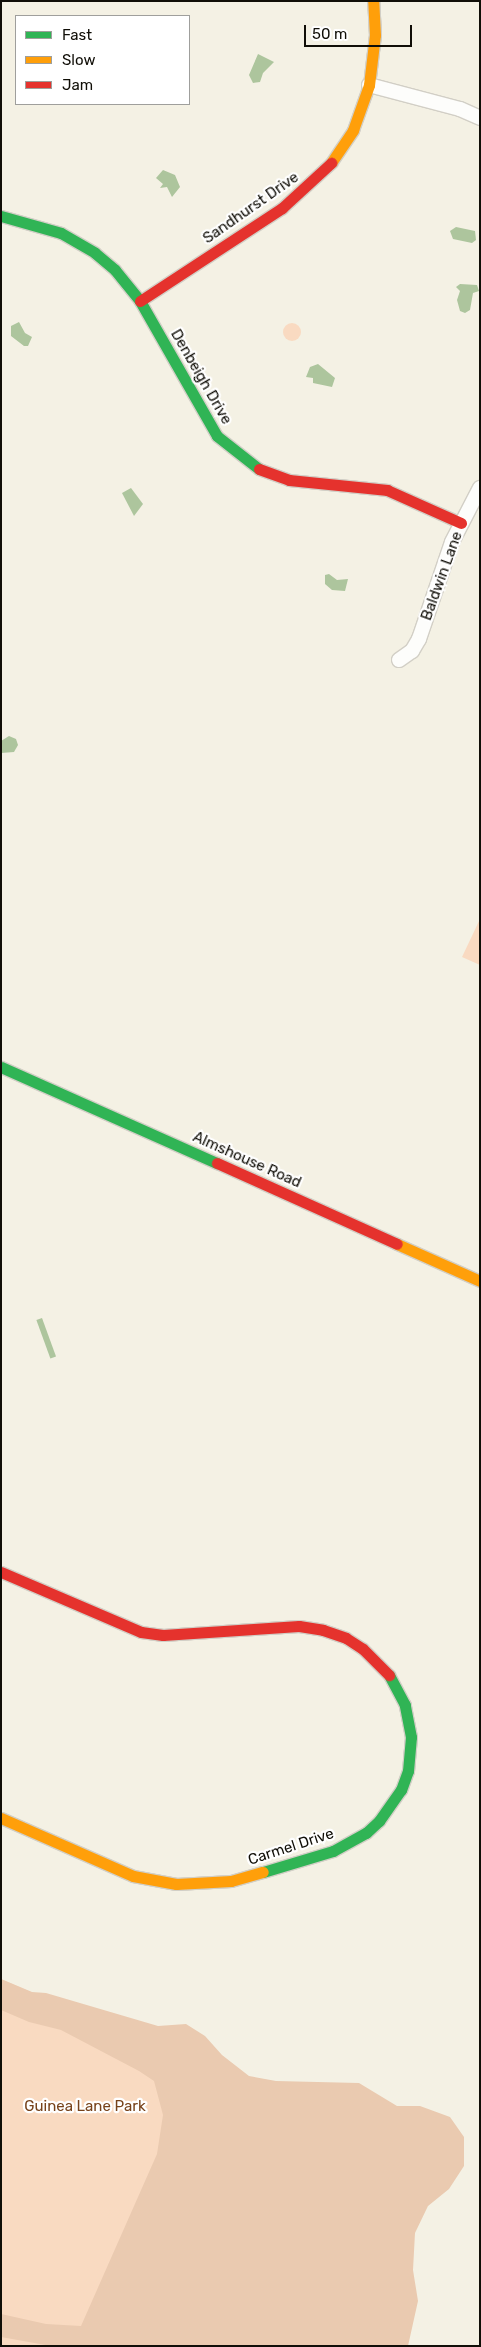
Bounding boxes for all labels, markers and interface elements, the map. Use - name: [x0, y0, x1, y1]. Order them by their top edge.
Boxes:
- legend: [15, 15, 190, 105]
- scale bar: [306, 15, 414, 47]
- text: 50 m: [312, 25, 347, 43]
- text: Fast: [62, 26, 92, 44]
- text: Slow: [62, 51, 95, 69]
- text: Jam: [62, 76, 93, 94]
- street label: Sandhurst Drive: [200, 168, 302, 248]
- street label: Denbeigh Drive: [167, 326, 235, 428]
- street label: Baldwin Lane: [418, 529, 466, 623]
- street label: Almshouse Road: [190, 1128, 304, 1192]
- street label: Carmel Drive: [246, 1825, 336, 1869]
- park label: Guinea Lane Park: [24, 2098, 146, 2116]

